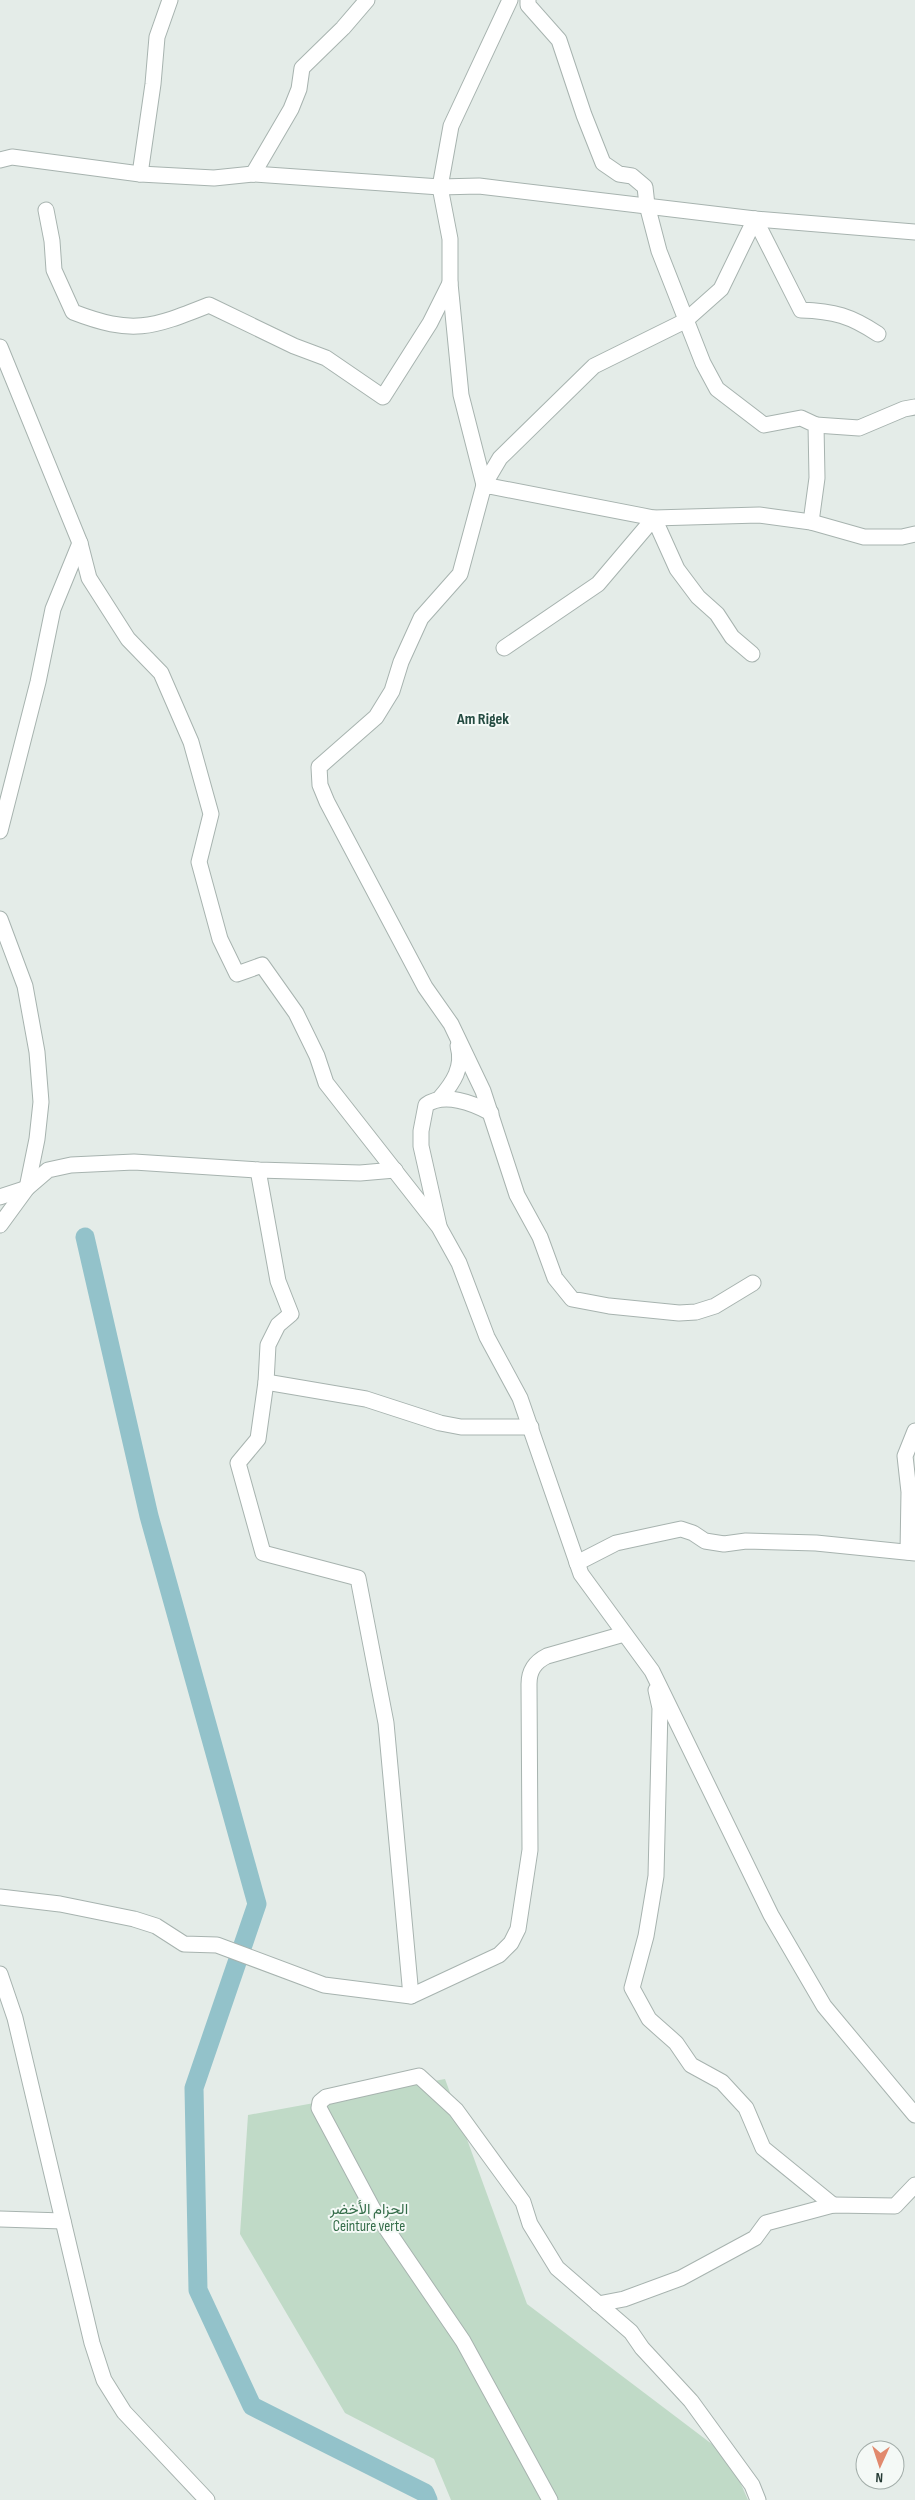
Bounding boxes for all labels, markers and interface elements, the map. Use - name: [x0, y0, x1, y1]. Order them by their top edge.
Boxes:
- district label: Am Rigek: [456, 710, 509, 729]
- park label: الحزام الأخضر Ceinture verte: [329, 2200, 408, 2236]
- north arrow: [855, 2440, 905, 2490]
- text: N: [875, 2469, 884, 2486]

